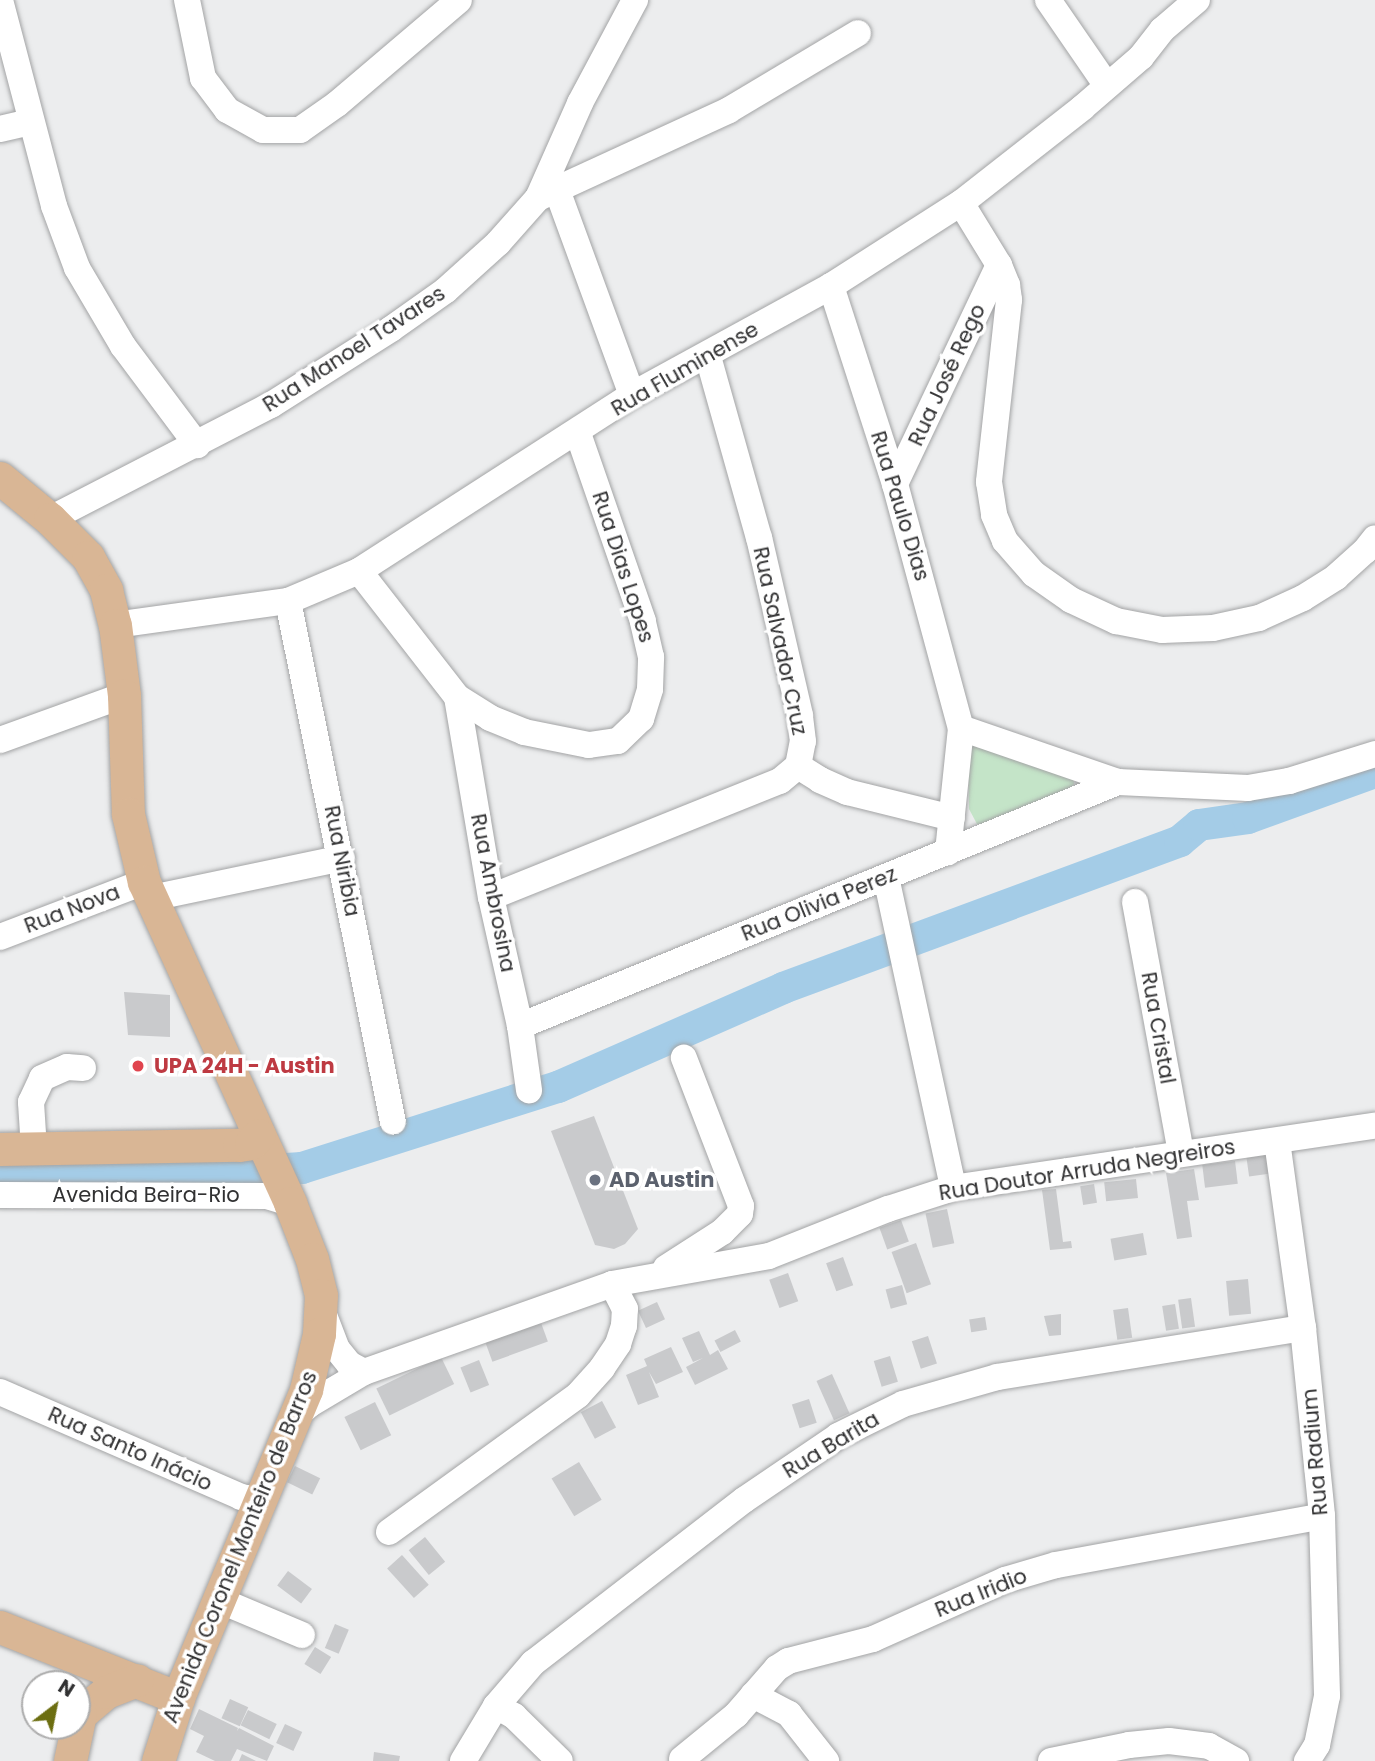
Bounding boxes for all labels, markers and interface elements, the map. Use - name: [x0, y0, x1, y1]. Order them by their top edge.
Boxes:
- street label: Rua Manoel Tavares: [258, 281, 450, 417]
- street label: Rua José Rego: [903, 300, 991, 450]
- street label: Rua Fluminense: [607, 317, 763, 421]
- street label: Rua Paulo Dias: [865, 428, 935, 584]
- street label: Rua Dias Lopes: [587, 488, 659, 646]
- street label: Rua Salvador Cruz: [748, 545, 812, 737]
- street label: Rua Niribia: [319, 803, 365, 919]
- street label: Rua Ambrosina: [465, 812, 521, 974]
- street label: Rua Olivia Perez: [738, 861, 900, 947]
- street label: Rua Nova: [21, 879, 123, 939]
- street label: Rua Cristal: [1136, 970, 1180, 1086]
- place label: UPA 24H - Austin: [154, 1053, 335, 1079]
- marker: UPA 24H - Austin: [128, 1056, 148, 1076]
- street label: Rua Doutor Arruda Negreiros: [937, 1134, 1237, 1206]
- place label: AD Austin: [609, 1167, 714, 1193]
- marker: AD Austin: [587, 1172, 603, 1188]
- street label: Avenida Beira-Rio: [52, 1182, 240, 1208]
- street label: Avenida Coronel Monteiro de Barros: [158, 1367, 322, 1727]
- street label: Rua Radium: [1297, 1387, 1333, 1517]
- street label: Rua Santo Inácio: [44, 1402, 216, 1496]
- street label: Rua Barita: [778, 1406, 884, 1484]
- street label: Rua Iridio: [931, 1563, 1031, 1623]
- north arrow: [21, 1670, 91, 1740]
- text: N: [53, 1673, 80, 1704]

